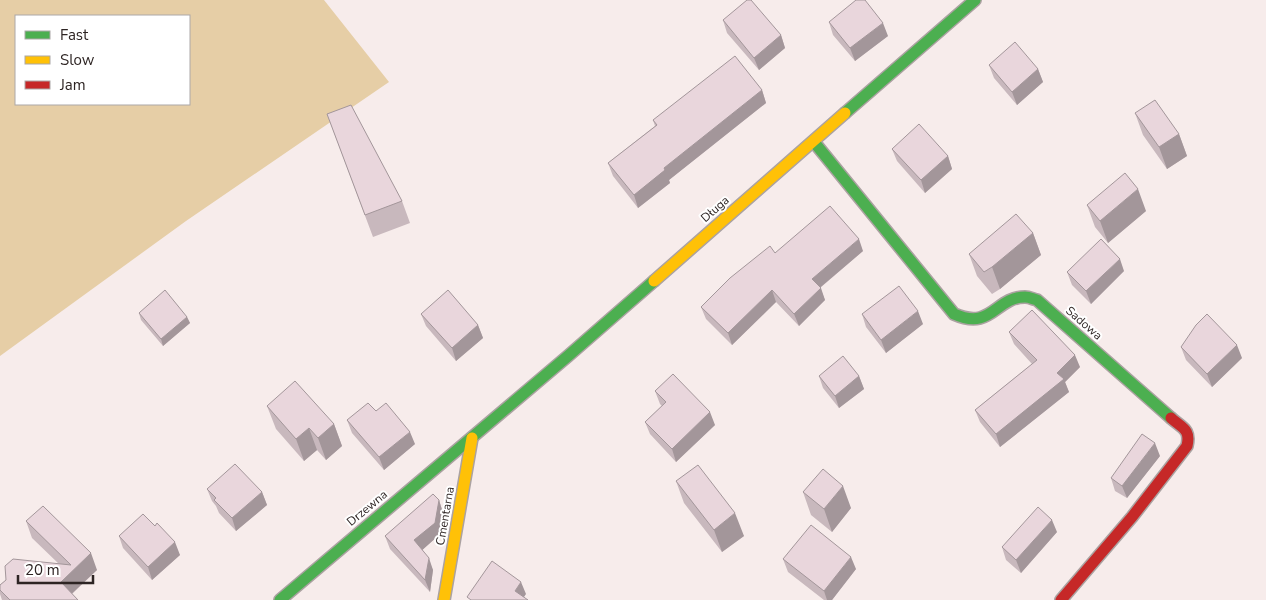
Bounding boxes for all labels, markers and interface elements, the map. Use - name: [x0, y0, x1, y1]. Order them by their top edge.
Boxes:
- legend: [15, 15, 190, 105]
- text: Fast: [60, 25, 89, 45]
- text: Slow: [60, 50, 95, 70]
- text: Jam: [59, 75, 86, 95]
- street label: Długa: [697, 192, 733, 226]
- street label: Sadowa: [1062, 303, 1106, 343]
- street label: Cmentarna: [432, 485, 458, 547]
- street label: Drzewna: [343, 486, 391, 530]
- scale bar: [18, 552, 92, 584]
- text: 20 m: [25, 560, 60, 580]

